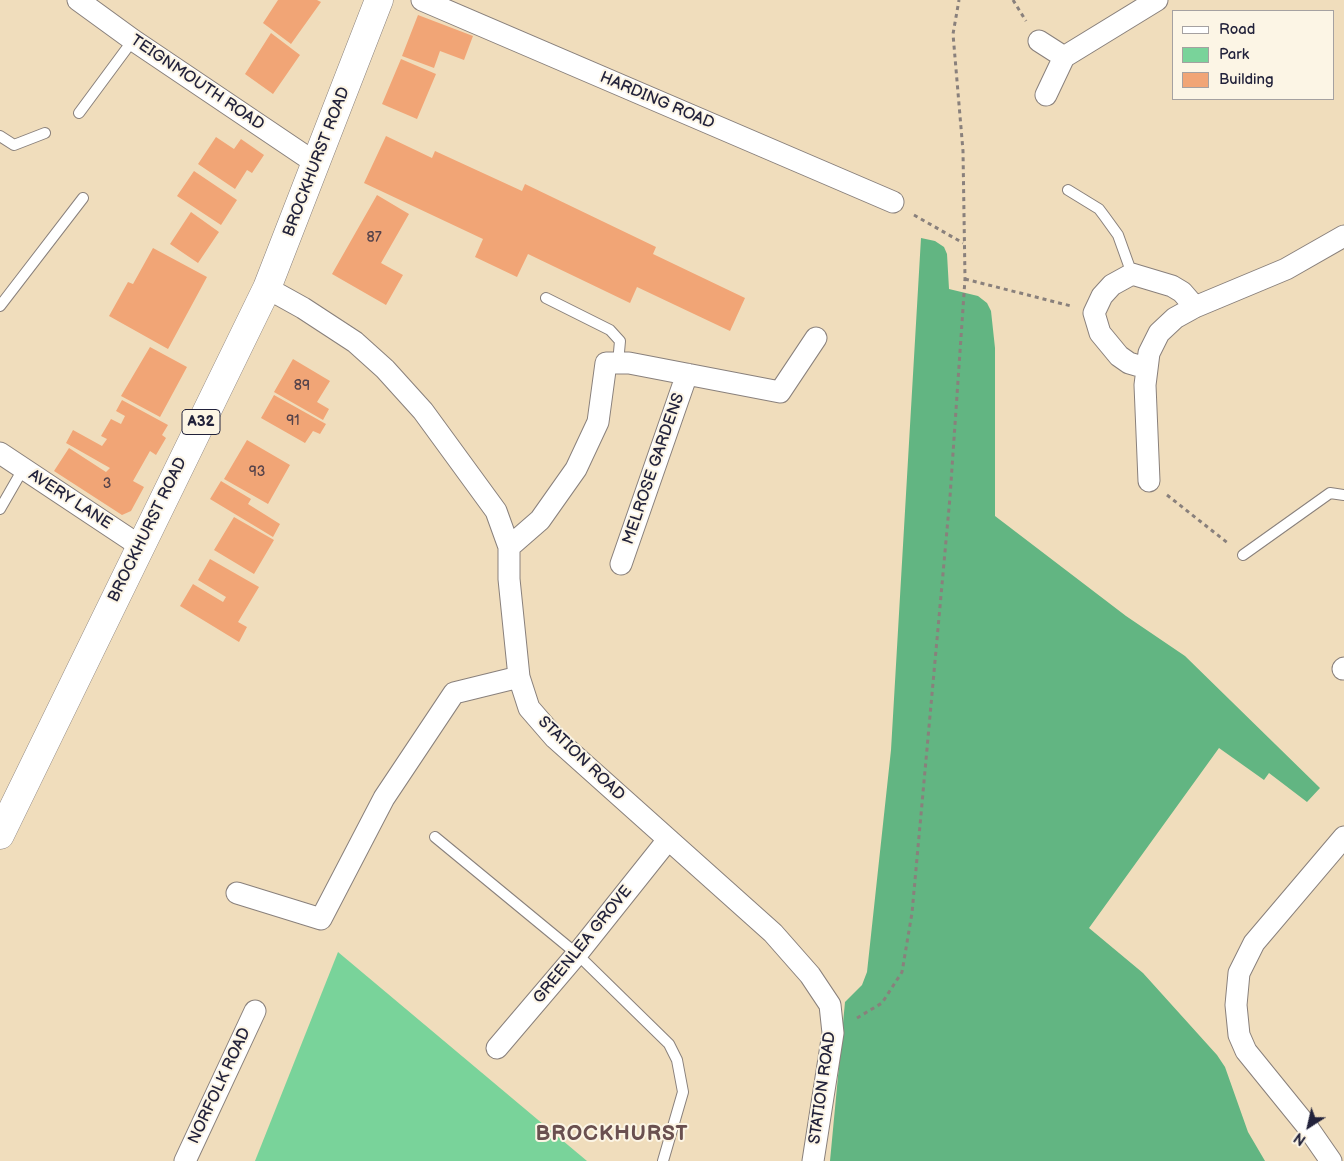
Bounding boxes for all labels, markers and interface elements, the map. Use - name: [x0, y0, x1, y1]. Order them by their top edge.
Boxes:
- legend: [1172, 10, 1334, 100]
- text: Road: [1219, 20, 1255, 39]
- street label: TEIGNMOUTH ROAD: [127, 31, 267, 135]
- text: Park: [1219, 45, 1249, 64]
- street label: HARDING ROAD: [597, 68, 717, 134]
- text: Building: [1219, 70, 1274, 89]
- street label: BROCKHURST ROAD: [280, 84, 354, 240]
- house number: 87: [366, 230, 382, 246]
- house number: 89: [294, 378, 310, 394]
- street label: MELROSE GARDENS: [619, 391, 689, 547]
- road number: A32: [182, 410, 220, 434]
- house number: 91: [286, 413, 300, 429]
- street label: BROCKHURST ROAD: [105, 454, 191, 606]
- house number: 93: [249, 464, 265, 480]
- street label: AVERY LANE: [25, 466, 115, 534]
- house number: 3: [103, 476, 111, 492]
- street label: STATION ROAD: [534, 713, 628, 805]
- street label: GREENLEA GROVE: [530, 882, 636, 1008]
- street label: NORFOLK ROAD: [185, 1025, 255, 1147]
- street label: STATION ROAD: [806, 1031, 840, 1145]
- north arrow: [1284, 1101, 1334, 1151]
- district label: BROCKHURST: [534, 1122, 690, 1148]
- text: N: [1291, 1129, 1309, 1149]

